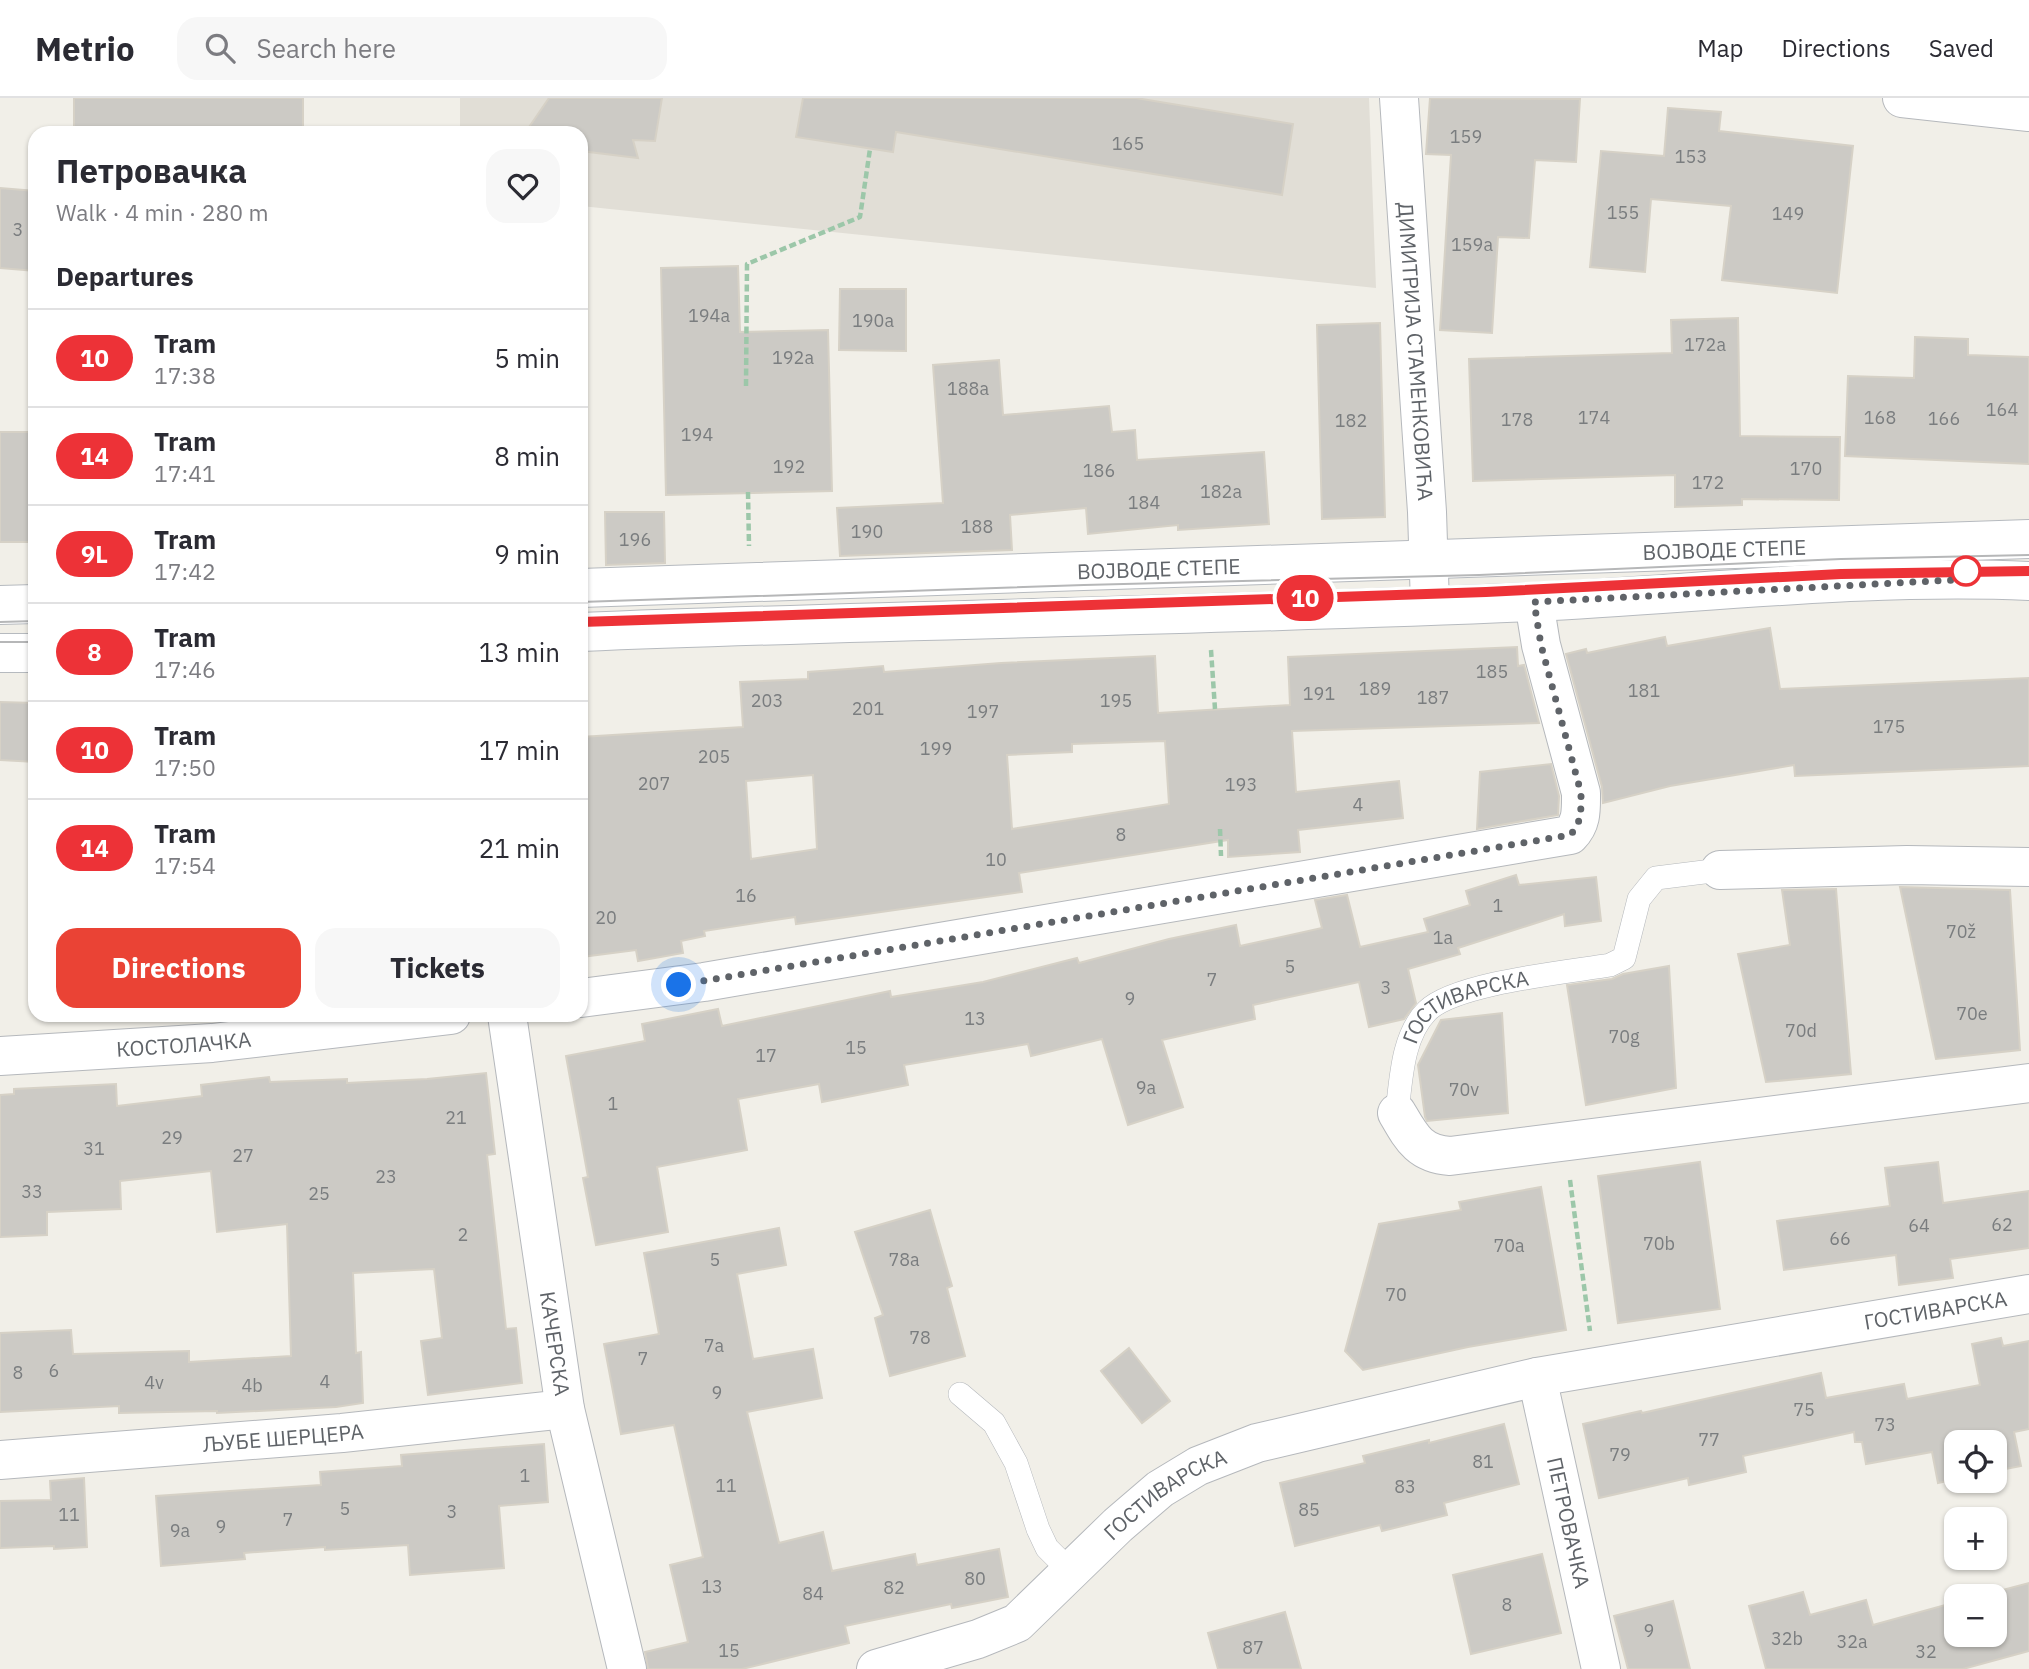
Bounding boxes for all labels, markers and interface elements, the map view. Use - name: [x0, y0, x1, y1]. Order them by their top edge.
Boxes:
- search box: [177, 17, 667, 80]
- text: Metrio: [35, 27, 135, 70]
- icon: search: [201, 29, 239, 67]
- text: Search here: [257, 31, 396, 65]
- text: Map: [1697, 32, 1743, 64]
- text: Directions: [1781, 32, 1891, 64]
- text: Saved: [1929, 32, 1994, 64]
- house number: 159: [1450, 125, 1482, 148]
- house number: 165: [1112, 132, 1144, 155]
- house number: 153: [1675, 145, 1707, 168]
- text: Петровачка: [56, 149, 247, 192]
- button: heart: [486, 149, 560, 223]
- text: Walk · 4 min · 280 m: [56, 197, 269, 227]
- street label: ДИМИТРИЈА СТАМЕНКОВИЋА: [1392, 201, 1440, 501]
- house number: 155: [1607, 201, 1639, 224]
- house number: 149: [1772, 202, 1804, 225]
- house number: 3: [13, 218, 23, 241]
- house number: 159a: [1451, 233, 1493, 256]
- text: Departures: [56, 259, 194, 293]
- house number: 194a: [688, 304, 730, 327]
- house number: 190a: [852, 309, 894, 332]
- text: Tram: [154, 326, 216, 360]
- house number: 172a: [1684, 333, 1726, 356]
- text: 5 min: [494, 341, 560, 375]
- text: 10: [80, 342, 109, 374]
- house number: 192a: [772, 346, 814, 369]
- text: 17:38: [154, 360, 216, 390]
- house number: 188a: [947, 377, 989, 400]
- house number: 164: [1986, 398, 2018, 421]
- house number: 174: [1578, 406, 1610, 429]
- house number: 168: [1864, 406, 1896, 429]
- house number: 166: [1928, 407, 1960, 430]
- house number: 178: [1501, 408, 1533, 431]
- house number: 182: [1335, 409, 1367, 432]
- house number: 194: [681, 423, 713, 446]
- text: Tram: [154, 424, 216, 458]
- text: 8 min: [494, 439, 560, 473]
- text: 14: [80, 440, 109, 472]
- house number: 192: [773, 455, 805, 478]
- house number: 170: [1790, 457, 1822, 480]
- text: 17:41: [154, 458, 216, 488]
- house number: 186: [1083, 459, 1115, 482]
- house number: 172: [1692, 471, 1724, 494]
- house number: 182a: [1200, 480, 1242, 503]
- house number: 184: [1128, 491, 1160, 514]
- house number: 188: [961, 515, 993, 538]
- house number: 190: [851, 520, 883, 543]
- text: Tram: [154, 522, 216, 556]
- house number: 196: [619, 528, 651, 551]
- street label: ВОЈВОДЕ СТЕПЕ: [1642, 533, 1807, 566]
- text: 9 min: [494, 537, 560, 571]
- text: 9L: [81, 538, 108, 570]
- street label: ВОЈВОДЕ СТЕПЕ: [1076, 552, 1241, 585]
- text: 17:42: [154, 556, 216, 586]
- unlabelled marker: [1951, 556, 1981, 586]
- line badge: 10: [1274, 575, 1336, 621]
- text: 10: [1291, 582, 1319, 614]
- text: Tram: [154, 620, 216, 654]
- text: 13 min: [479, 635, 560, 669]
- text: 8: [87, 636, 102, 668]
- text: 17:46: [154, 654, 216, 684]
- house number: 185: [1476, 660, 1508, 683]
- house number: 189: [1359, 677, 1391, 700]
- house number: 181: [1628, 679, 1660, 702]
- house number: 191: [1303, 682, 1335, 705]
- house number: 187: [1417, 686, 1449, 709]
- house number: 203: [751, 689, 783, 712]
- house number: 195: [1100, 689, 1132, 712]
- house number: 201: [852, 697, 884, 720]
- house number: 197: [967, 700, 999, 723]
- house number: 175: [1873, 715, 1905, 738]
- text: Tram: [154, 718, 216, 752]
- text: 17 min: [479, 733, 560, 767]
- text: 10: [80, 734, 109, 766]
- house number: 199: [920, 737, 952, 760]
- house number: 205: [698, 745, 730, 768]
- text: 17:50: [154, 752, 216, 782]
- house number: 207: [638, 772, 670, 795]
- house number: 193: [1225, 773, 1257, 796]
- house number: 4: [1353, 793, 1364, 816]
- text: Tram: [154, 816, 216, 850]
- house number: 8: [1116, 823, 1126, 846]
- text: 21 min: [479, 831, 560, 865]
- text: 14: [80, 832, 109, 864]
- house number: 10: [985, 848, 1007, 871]
- text: 17:54: [154, 850, 216, 880]
- house number: 16: [735, 884, 757, 907]
- house number: 1: [1493, 894, 1503, 917]
- house number: 20: [595, 906, 617, 929]
- house number: 70ž: [1946, 920, 1976, 943]
- house number: 1a: [1433, 926, 1454, 949]
- button: Directions: [56, 928, 301, 1008]
- button: Tickets: [315, 928, 560, 1008]
- house number: 5: [1285, 955, 1295, 978]
- street label: ГОСТИВАРСКА: [1395, 964, 1531, 1047]
- your location: [661, 967, 696, 1002]
- house number: 7: [1207, 968, 1217, 991]
- house number: 3: [1381, 976, 1391, 999]
- house number: 9: [1125, 987, 1135, 1010]
- house number: 70e: [1956, 1002, 1988, 1025]
- house number: 13: [964, 1007, 986, 1030]
- house number: 70d: [1785, 1019, 1817, 1042]
- street label: КОСТОЛАЧКА: [115, 1025, 252, 1063]
- house number: 70g: [1608, 1025, 1640, 1048]
- house number: 15: [845, 1036, 867, 1059]
- house number: 17: [755, 1044, 777, 1067]
- house number: 9a: [1136, 1076, 1157, 1099]
- house number: 70v: [1449, 1078, 1479, 1101]
- house number: 1: [608, 1092, 618, 1115]
- house number: 21: [445, 1106, 467, 1129]
- house number: 29: [161, 1126, 183, 1149]
- house number: 31: [83, 1137, 105, 1160]
- house number: 27: [232, 1144, 254, 1167]
- house number: 23: [375, 1165, 397, 1188]
- house number: 33: [21, 1180, 43, 1203]
- house number: 25: [308, 1182, 330, 1205]
- house number: 62: [1991, 1213, 2013, 1236]
- house number: 64: [1908, 1214, 1930, 1237]
- house number: 2: [458, 1223, 468, 1246]
- house number: 66: [1829, 1227, 1851, 1250]
- house number: 70b: [1643, 1232, 1675, 1255]
- house number: 70a: [1493, 1234, 1525, 1257]
- house number: 5: [710, 1248, 720, 1271]
- house number: 78a: [888, 1248, 920, 1271]
- house number: 70: [1385, 1283, 1407, 1306]
- street label: ГОСТИВАРСКА: [1862, 1284, 2009, 1336]
- street label: КАЧЕРСКА: [534, 1289, 577, 1398]
- house number: 78: [909, 1326, 931, 1349]
- house number: 7a: [704, 1334, 725, 1357]
- house number: 7: [638, 1347, 648, 1370]
- house number: 6: [49, 1359, 59, 1382]
- house number: 8: [13, 1361, 23, 1384]
- house number: 4: [320, 1370, 331, 1393]
- house number: 4v: [144, 1371, 164, 1394]
- house number: 4b: [241, 1374, 263, 1397]
- house number: 9: [712, 1381, 722, 1404]
- house number: 75: [1793, 1398, 1815, 1421]
- house number: 73: [1874, 1413, 1896, 1436]
- street label: ЉУБЕ ШЕРЦЕРА: [202, 1417, 365, 1458]
- house number: 77: [1698, 1428, 1720, 1451]
- map controls: [1944, 1430, 2007, 1647]
- button: locate: [1944, 1430, 2007, 1493]
- street label: ГОСТИВАРСКА: [1097, 1442, 1230, 1546]
- house number: 79: [1609, 1443, 1631, 1466]
- house number: 81: [1472, 1450, 1494, 1473]
- street label: ПЕТРОВАЧКА: [1541, 1454, 1597, 1591]
- house number: 1: [520, 1464, 530, 1487]
- house number: 11: [715, 1474, 737, 1497]
- house number: 83: [1394, 1475, 1416, 1498]
- house number: 5: [340, 1497, 350, 1520]
- house number: 85: [1298, 1498, 1320, 1521]
- house number: 3: [447, 1500, 457, 1523]
- house number: 11: [58, 1503, 80, 1526]
- button: +: [1944, 1507, 2007, 1570]
- house number: 7: [283, 1508, 293, 1531]
- house number: 9: [216, 1515, 226, 1538]
- house number: 9a: [170, 1519, 191, 1542]
- house number: 80: [964, 1567, 986, 1590]
- house number: 13: [701, 1575, 723, 1598]
- house number: 82: [883, 1576, 905, 1599]
- house number: 84: [802, 1582, 824, 1605]
- button: −: [1944, 1584, 2007, 1647]
- house number: 8: [1502, 1593, 1512, 1616]
- house number: 9: [1644, 1619, 1654, 1642]
- house number: 32b: [1771, 1627, 1803, 1650]
- house number: 32a: [1836, 1630, 1868, 1653]
- house number: 87: [1242, 1636, 1264, 1659]
- house number: 15: [718, 1639, 740, 1662]
- house number: 32: [1915, 1640, 1937, 1663]

